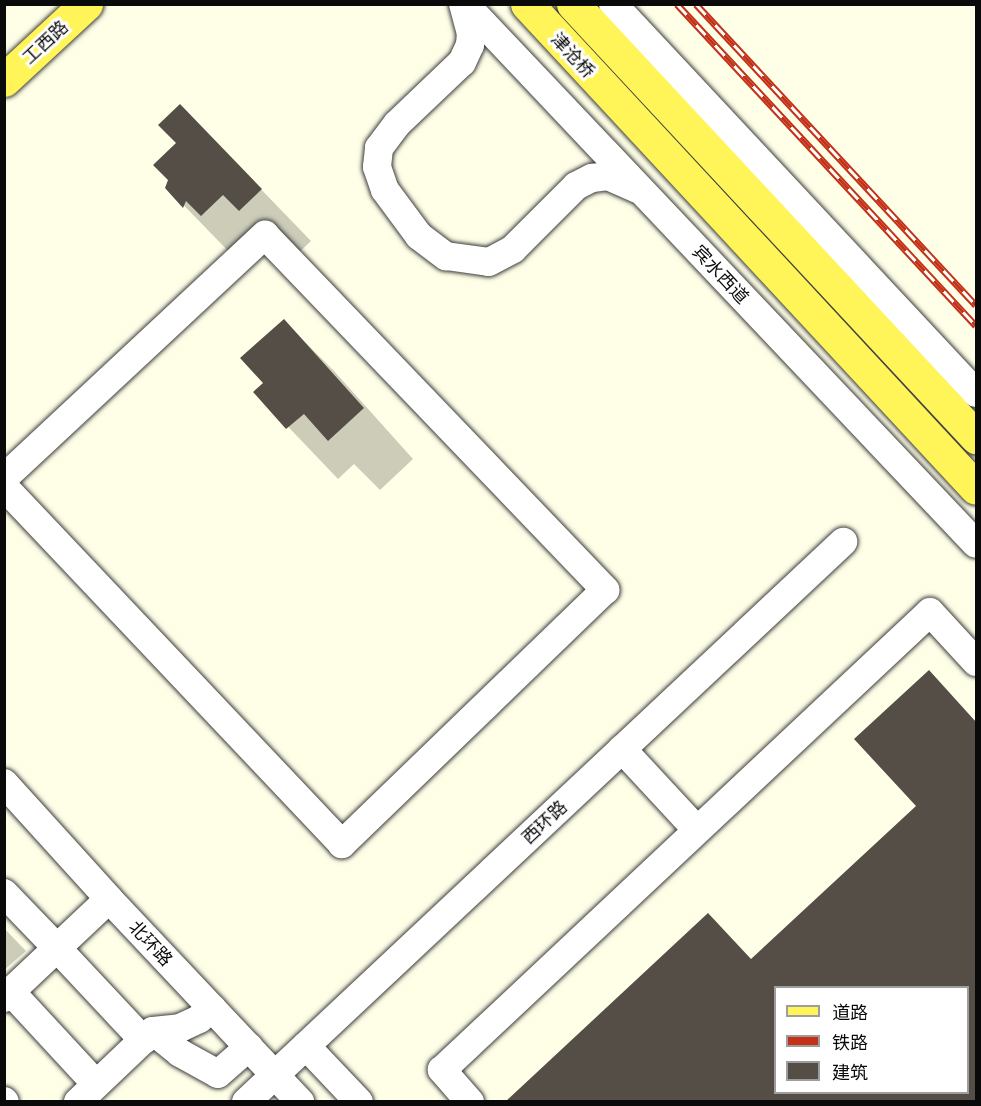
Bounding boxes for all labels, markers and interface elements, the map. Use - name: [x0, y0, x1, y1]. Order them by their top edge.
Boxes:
- street label: 工西路: [18, 16, 72, 68]
- street label: 津沧桥: [547, 28, 599, 82]
- street label: 宾水西道: [689, 240, 753, 308]
- street label: 西环路: [517, 796, 571, 848]
- street label: 北环路: [125, 916, 177, 970]
- legend: [774, 986, 969, 1094]
- text: 道路: [832, 998, 868, 1025]
- text: 铁路: [832, 1028, 868, 1055]
- text: 建筑: [832, 1058, 868, 1085]

